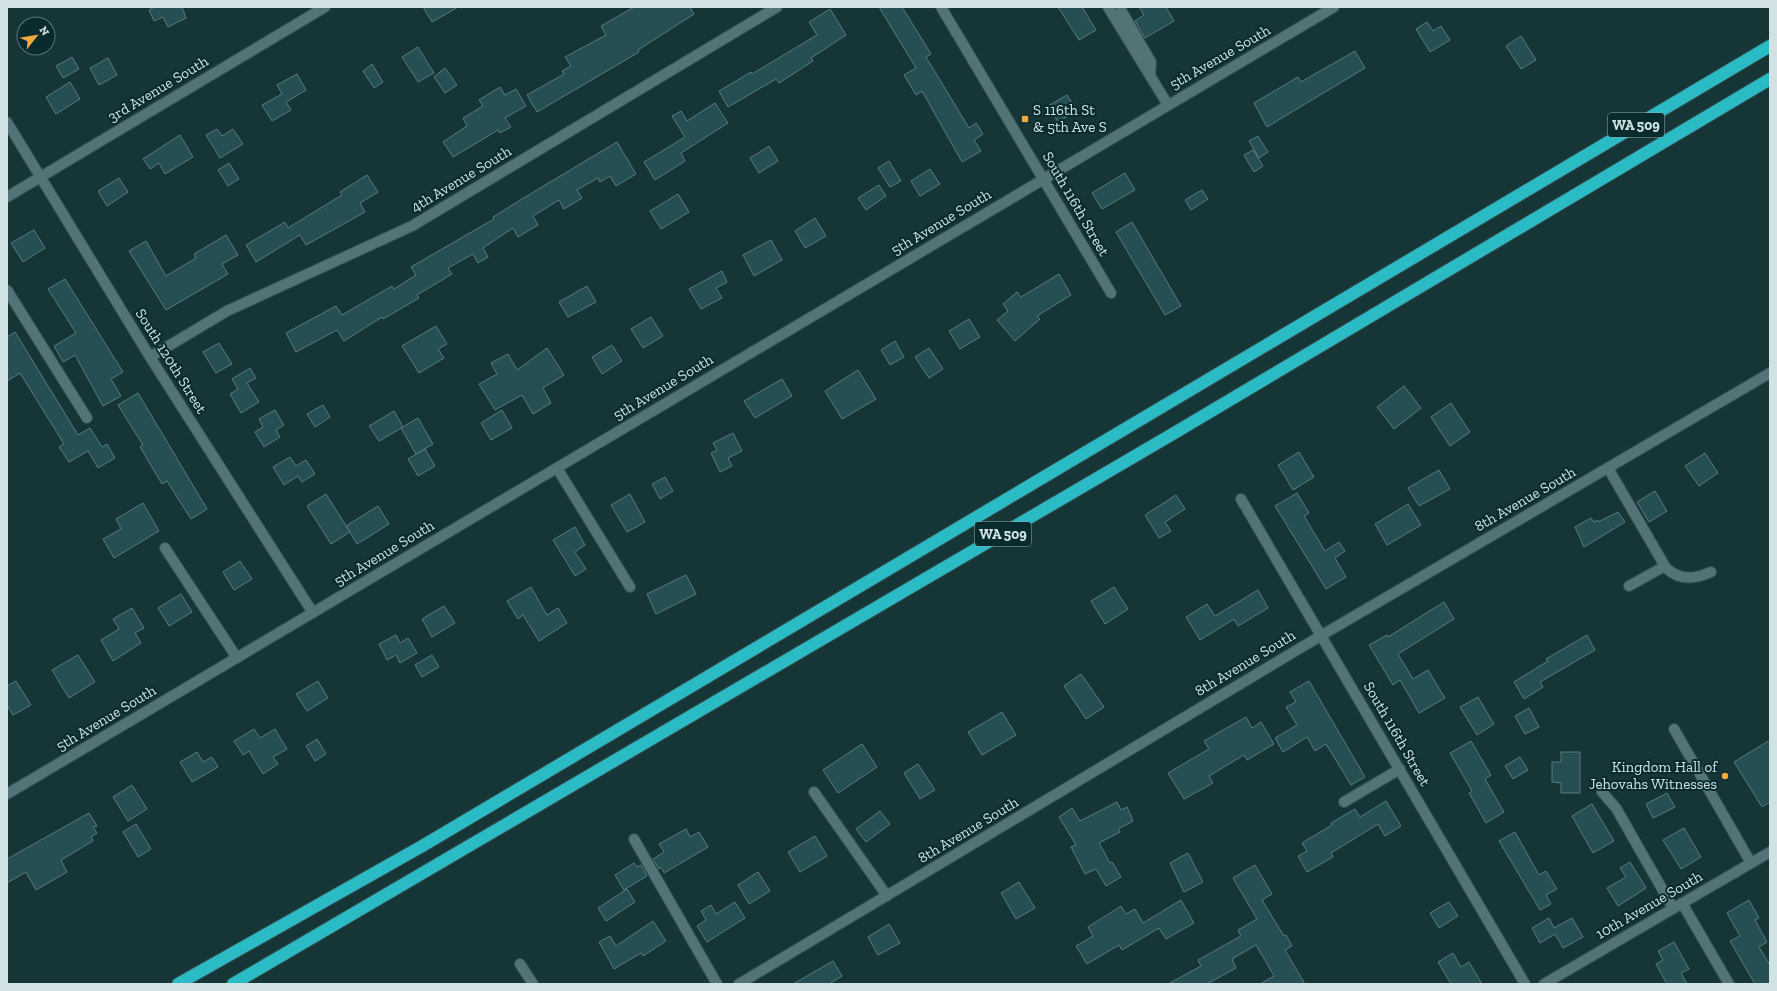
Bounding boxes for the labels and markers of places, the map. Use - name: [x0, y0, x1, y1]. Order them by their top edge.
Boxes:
- place label: S 116th St & 5th Ave S: [1033, 101, 1107, 136]
- marker: S 116th St & 5th Ave S: [1020, 114, 1030, 124]
- place label: Kingdom Hall of Jehovahs Witnesses: [1589, 758, 1718, 793]
- marker: Kingdom Hall of Jehovahs Witnesses: [1720, 771, 1730, 781]

